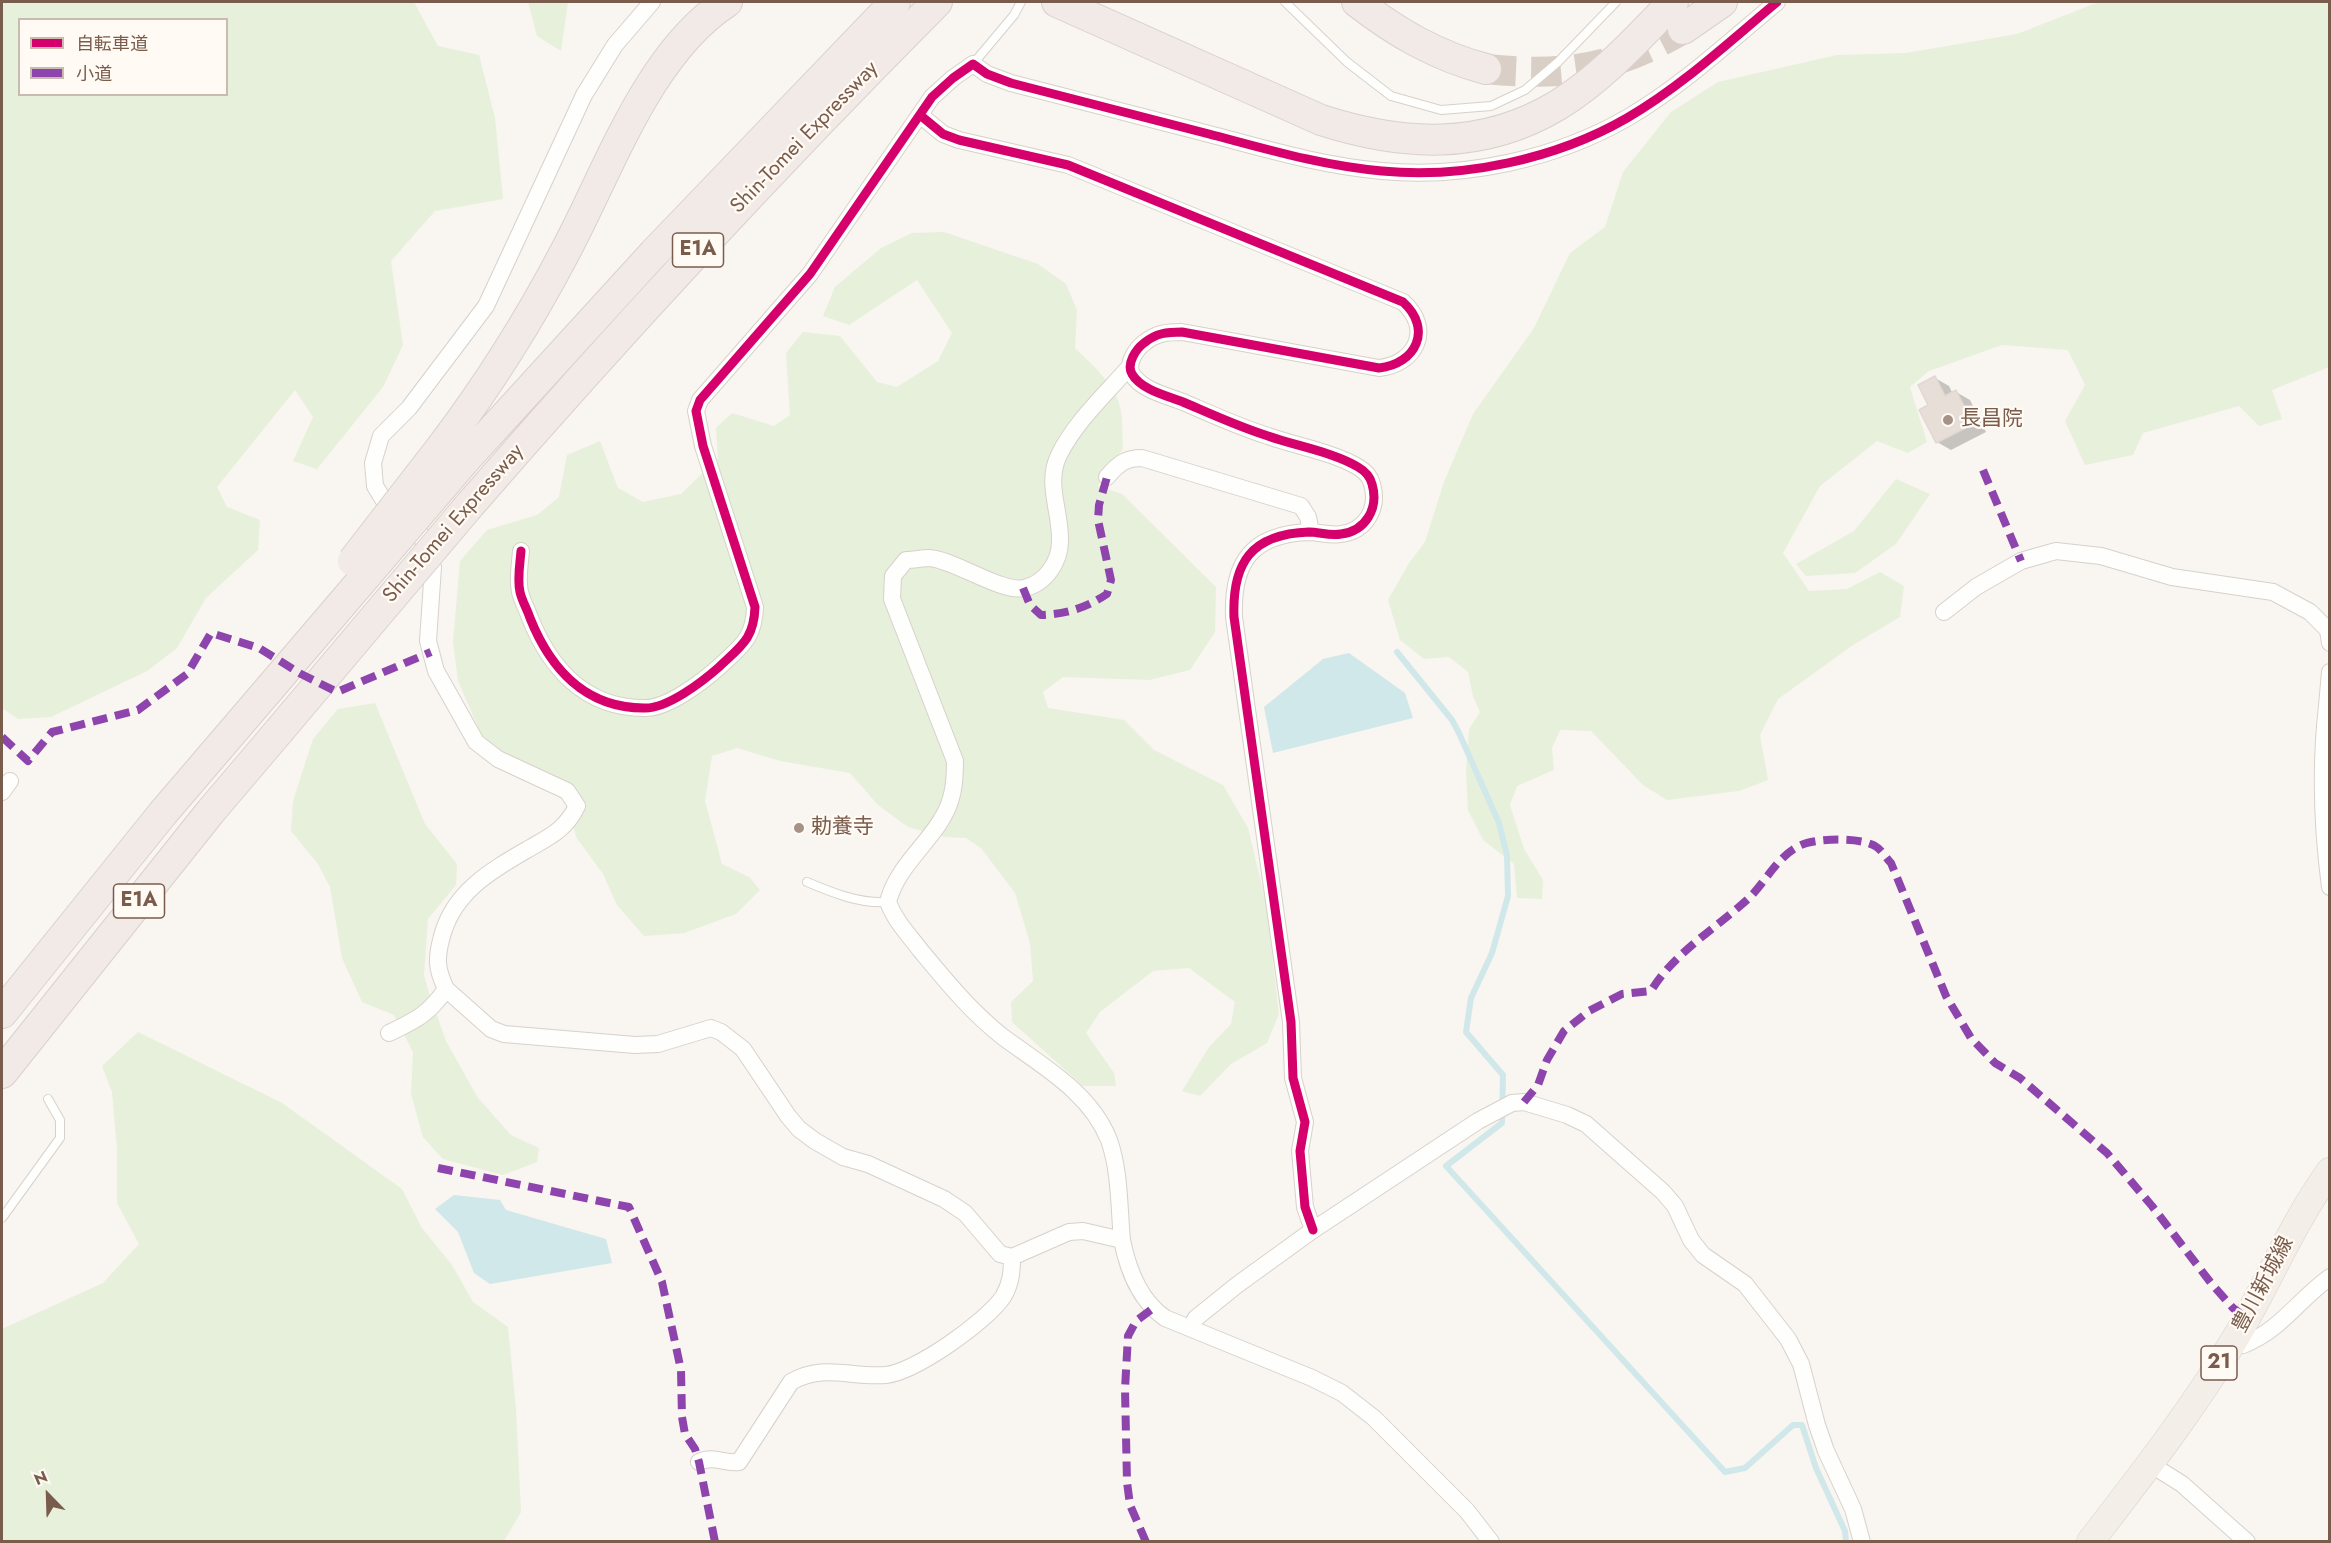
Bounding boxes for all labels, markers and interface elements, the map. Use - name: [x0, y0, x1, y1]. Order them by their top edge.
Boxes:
- legend: [18, 18, 228, 96]
- text: 自転車道: [76, 31, 148, 57]
- street label: Shin-Tomei Expressway: [726, 57, 884, 219]
- text: 小道: [76, 61, 112, 87]
- road number: E1A: [672, 233, 724, 267]
- place label: 長昌院: [1960, 407, 2023, 433]
- marker: 長昌院: [1941, 413, 1955, 427]
- street label: Shin-Tomei Expressway: [378, 440, 530, 608]
- place label: 勅養寺: [811, 815, 874, 841]
- marker: 勅養寺: [792, 821, 806, 835]
- road number: E1A: [114, 884, 164, 918]
- street label: 豊川新城線: [2228, 1233, 2300, 1337]
- road number: 21: [2201, 1346, 2237, 1380]
- north arrow: [18, 1465, 78, 1525]
- text: N: [30, 1465, 51, 1491]

